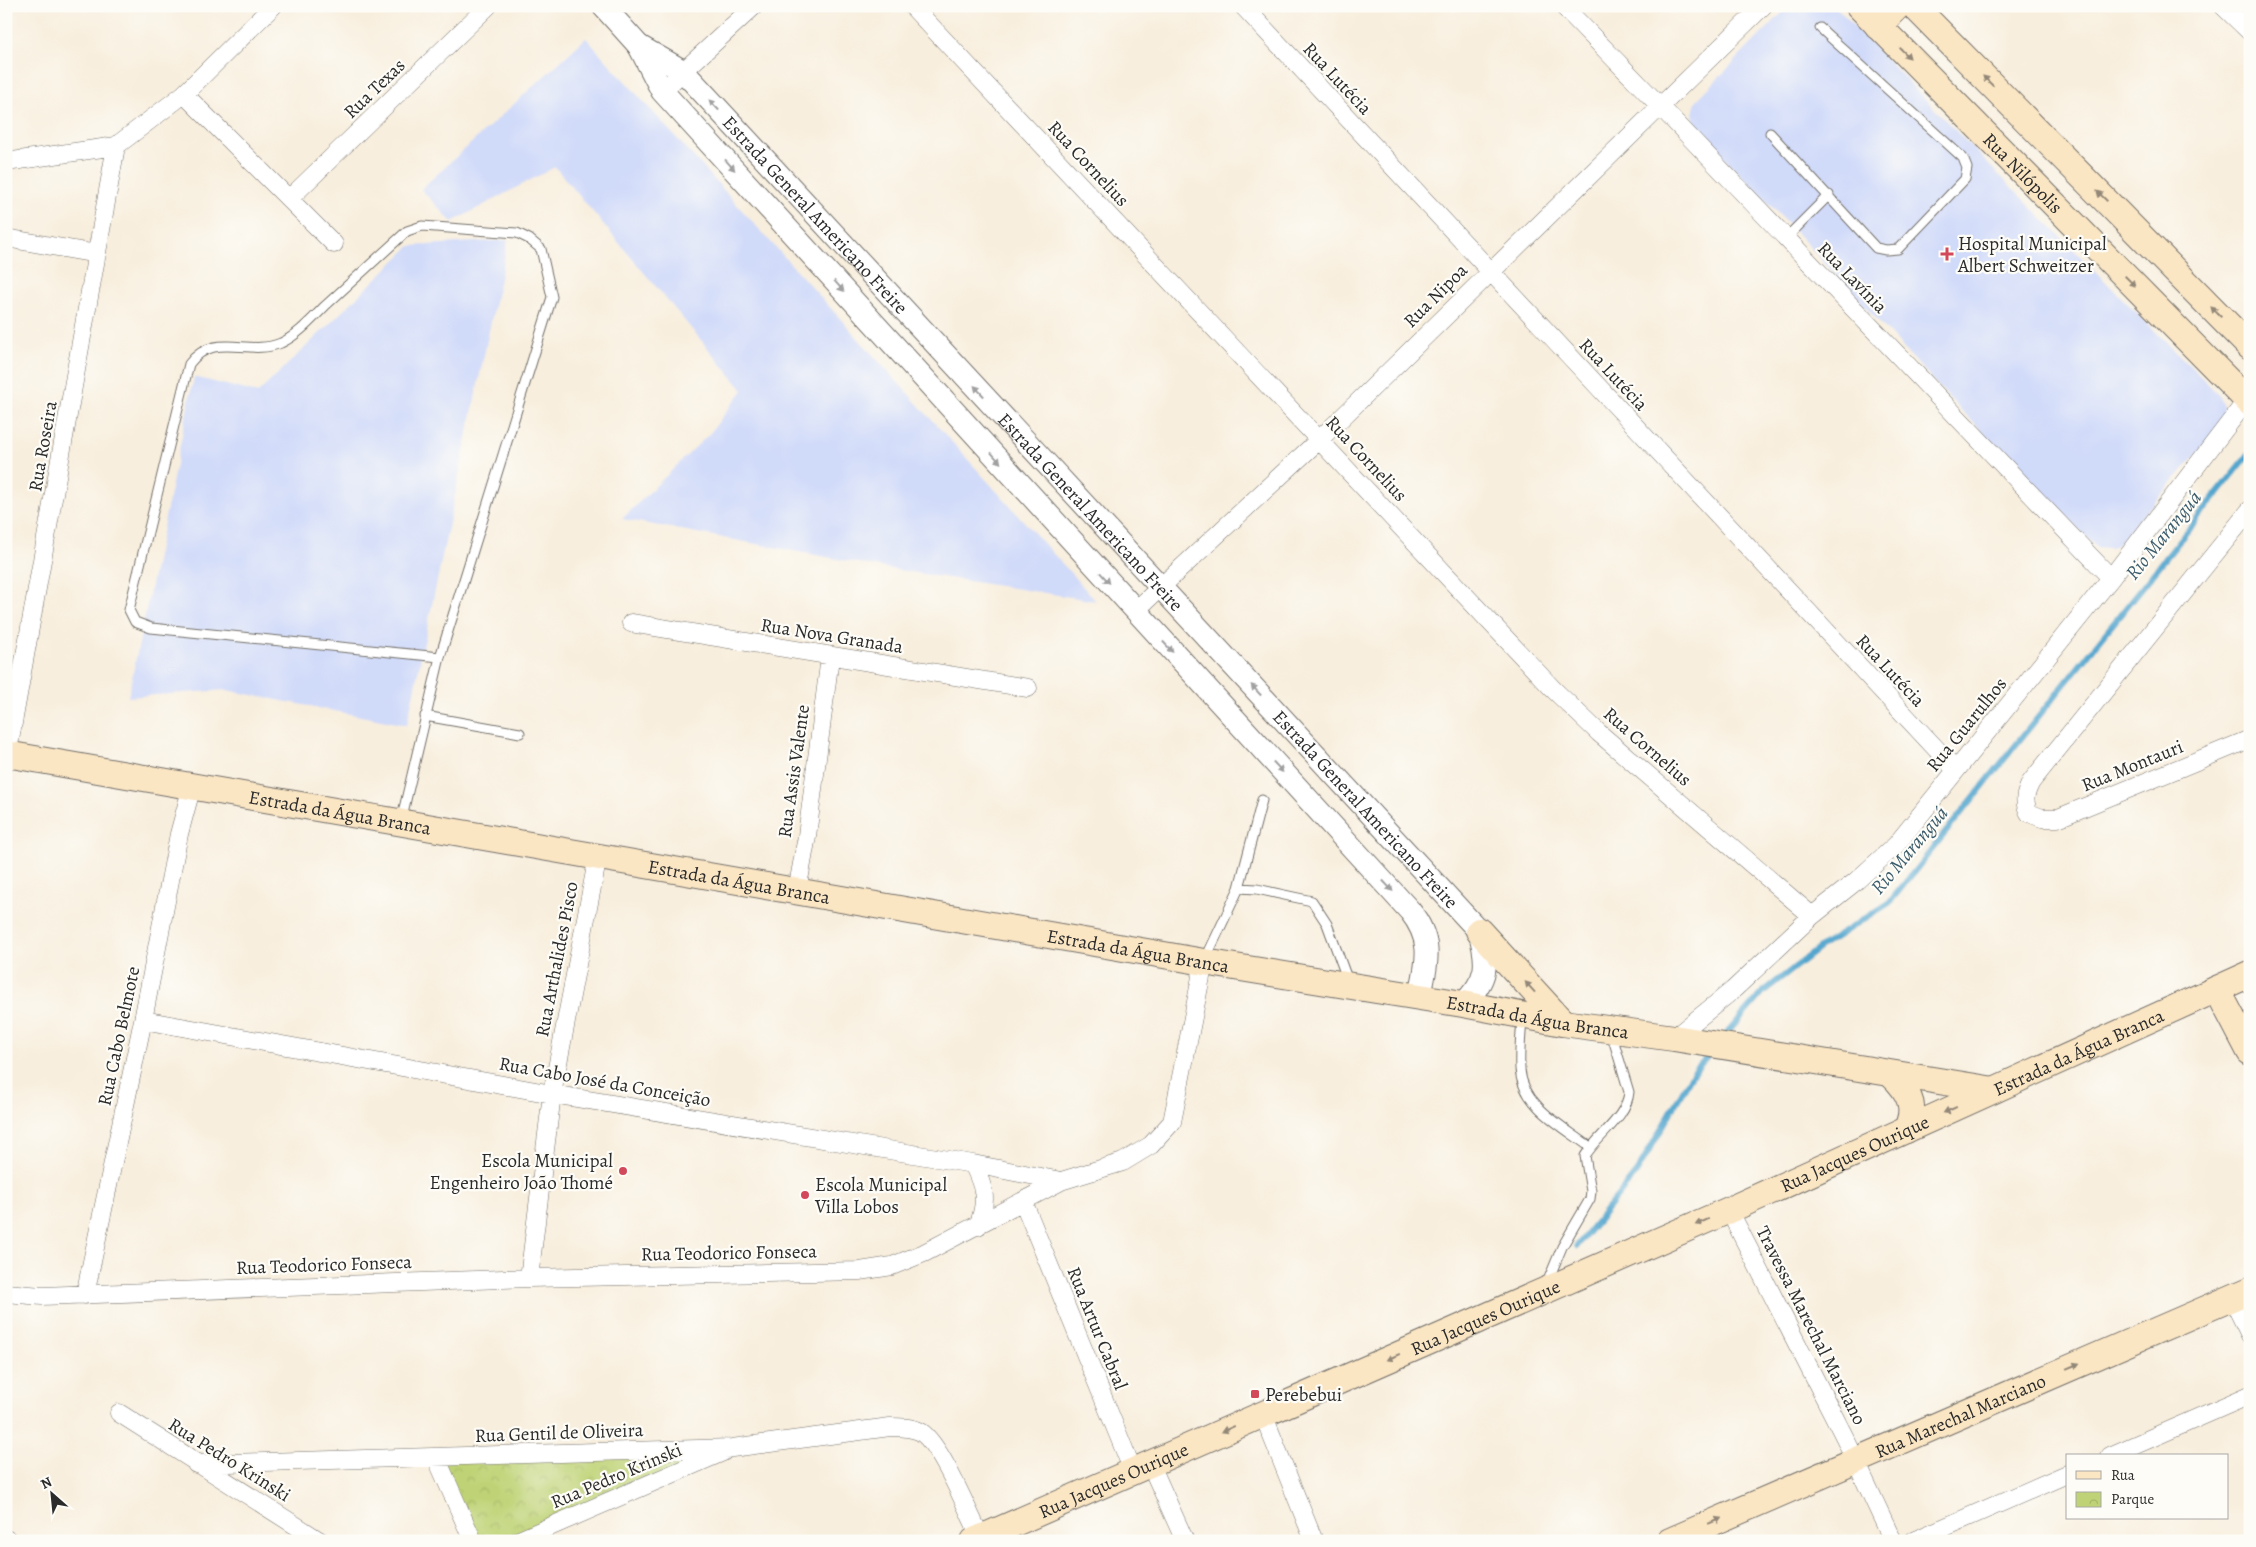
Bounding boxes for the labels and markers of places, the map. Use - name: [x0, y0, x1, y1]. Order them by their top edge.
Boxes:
- place label: Hospital Municipal Albert Schweitzer: [1957, 231, 2107, 279]
- marker: Hospital Municipal Albert Schweitzer: [1940, 247, 1954, 261]
- place label: Escola Municipal Engenheiro João Thomé: [430, 1148, 613, 1196]
- marker: Escola Municipal Engenheiro João Thomé: [617, 1165, 629, 1177]
- place label: Escola Municipal Villa Lobos: [814, 1172, 947, 1220]
- marker: Escola Municipal Villa Lobos: [799, 1189, 811, 1201]
- place label: Perebebui: [1265, 1382, 1342, 1408]
- marker: Perebebui: [1249, 1388, 1261, 1400]

